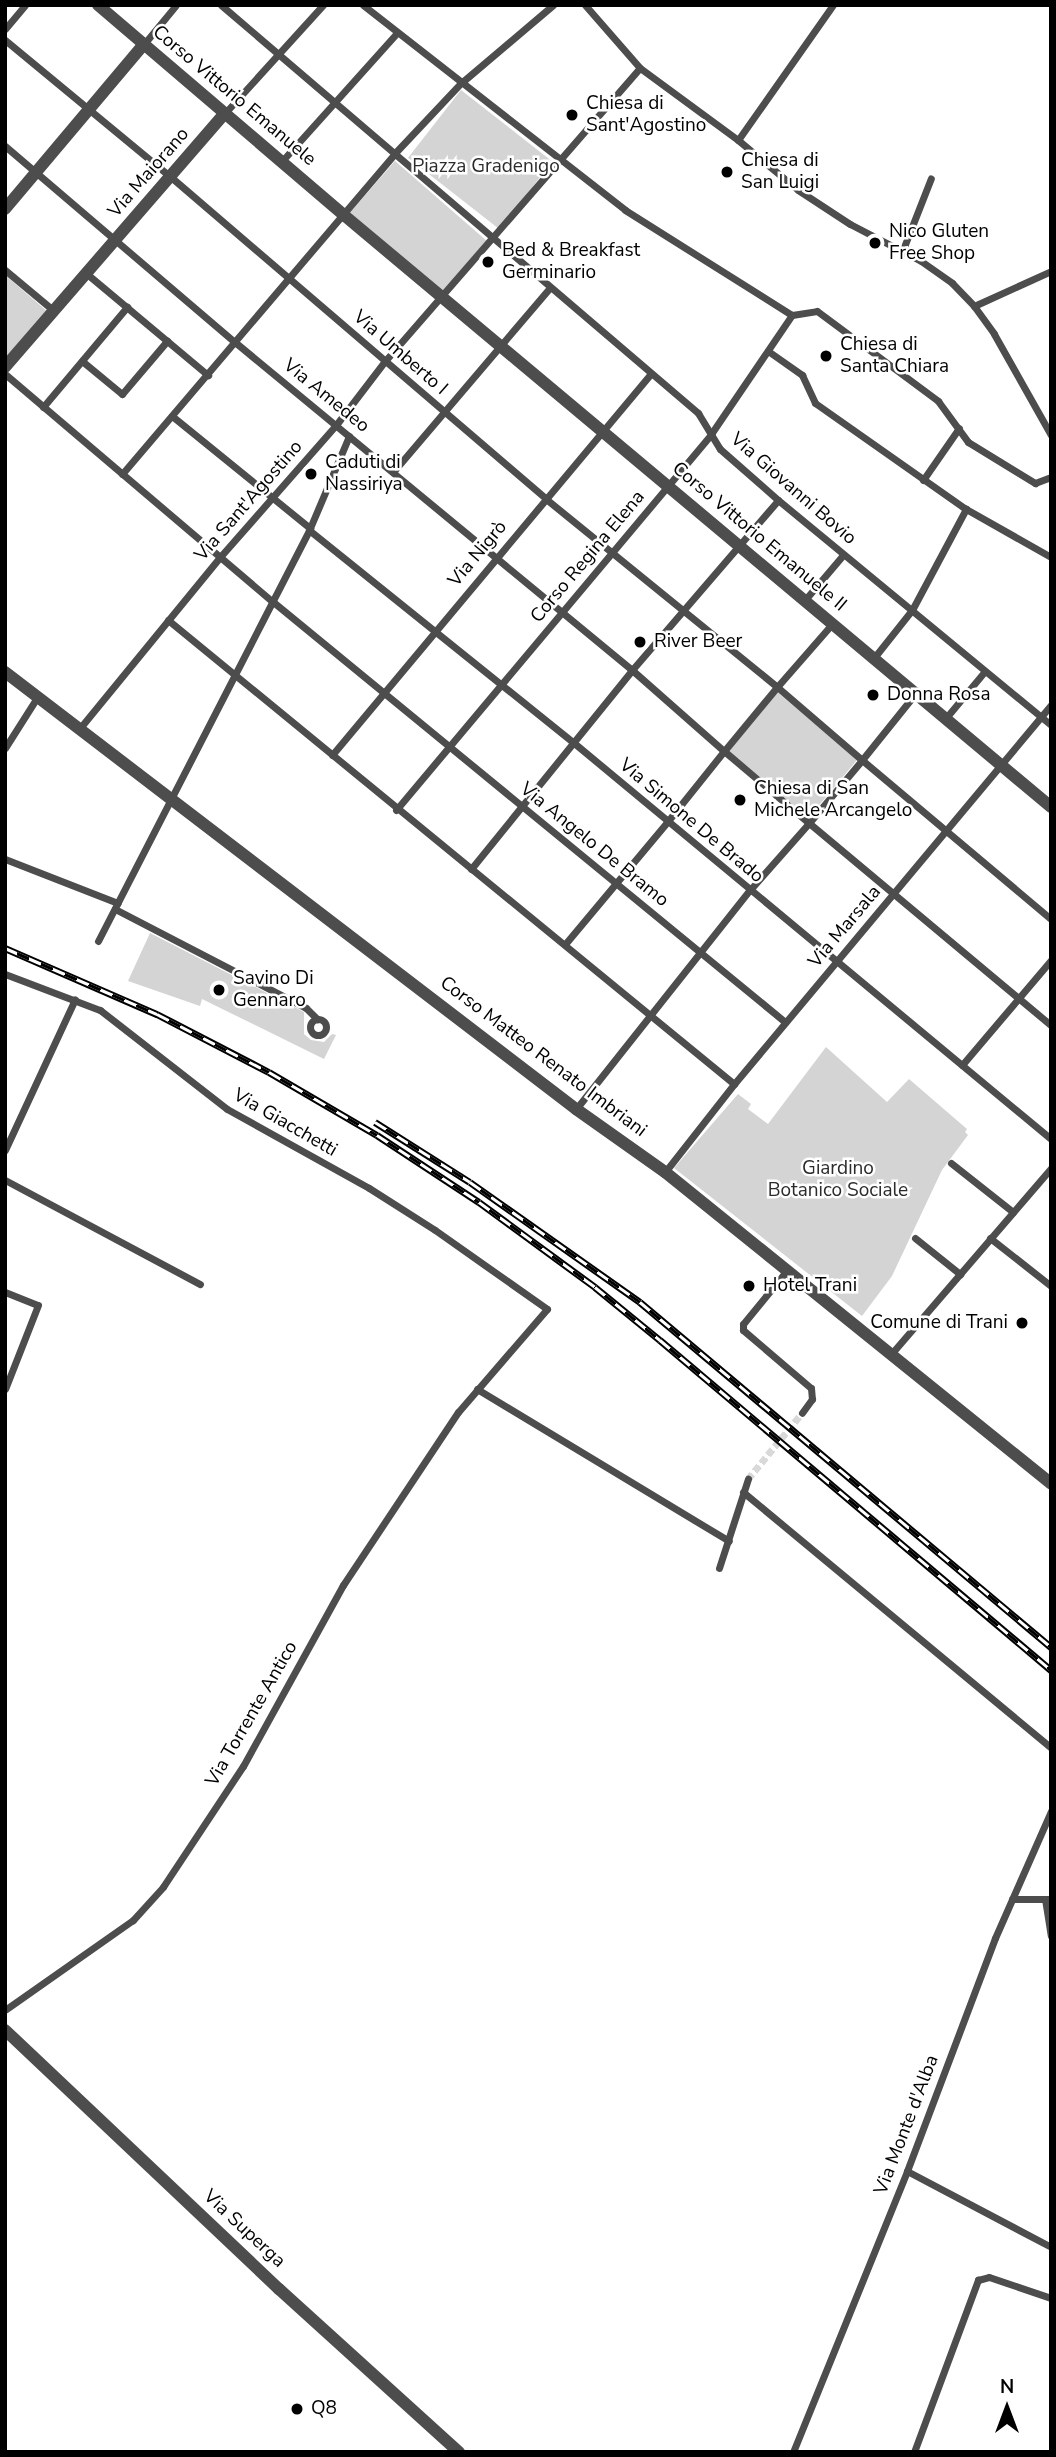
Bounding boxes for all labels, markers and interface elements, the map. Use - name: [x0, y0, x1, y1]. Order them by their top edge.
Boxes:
- street label: Corso Vittorio Emanuele: [148, 21, 320, 171]
- place label: Chiesa di Sant'Agostino: [586, 93, 706, 137]
- marker: Chiesa di Sant'Agostino: [564, 107, 580, 123]
- street label: Via Maiorano: [104, 123, 194, 223]
- place label: Chiesa di San Luigi: [741, 150, 819, 194]
- park label: Piazza Gradenigo: [412, 156, 560, 178]
- marker: Chiesa di San Luigi: [719, 164, 735, 180]
- place label: Nico Gluten Free Shop: [889, 221, 989, 265]
- marker: Nico Gluten Free Shop: [867, 235, 883, 251]
- place label: Bed & Breakfast Germinario: [502, 240, 640, 284]
- marker: Bed & Breakfast Germinario: [480, 254, 496, 270]
- street label: Via Umberto I: [348, 306, 452, 400]
- place label: Chiesa di Santa Chiara: [840, 334, 949, 378]
- marker: Chiesa di Santa Chiara: [818, 348, 834, 364]
- street label: Via Amedeo: [278, 354, 374, 438]
- street label: Via Giovanni Bovio: [725, 428, 861, 550]
- street label: Via Sant'Agostino: [190, 436, 308, 566]
- place label: Caduti di Nassiriya: [325, 452, 403, 496]
- street label: Corso Vittorio Emanuele II: [667, 457, 851, 617]
- marker: Caduti di Nassiriya: [303, 466, 319, 482]
- street label: Corso Regina Elena: [526, 486, 650, 628]
- street label: Via Nigrò: [444, 516, 512, 592]
- place label: River Beer: [654, 631, 742, 653]
- marker: River Beer: [632, 634, 648, 650]
- place label: Donna Rosa: [887, 684, 990, 706]
- marker: Donna Rosa: [865, 687, 881, 703]
- street label: Via Simone De Brado: [614, 754, 768, 888]
- street label: Via Angelo De Bramo: [515, 778, 673, 912]
- place label: Chiesa di San Michele Arcangelo: [754, 778, 912, 822]
- marker: Chiesa di San Michele Arcangelo: [732, 792, 748, 808]
- street label: Via Marsala: [804, 881, 886, 973]
- place label: Savino Di Gennaro: [233, 968, 314, 1012]
- street label: Corso Matteo Renato Imbriani: [435, 972, 651, 1142]
- marker: Savino Di Gennaro: [211, 982, 227, 998]
- street label: Via Giacchetti: [229, 1084, 341, 1162]
- park label: Giardino Botanico Sociale: [768, 1158, 908, 1202]
- place label: Hotel Trani: [763, 1275, 857, 1297]
- marker: Hotel Trani: [741, 1278, 757, 1294]
- place label: Comune di Trani: [870, 1312, 1008, 1334]
- marker: Comune di Trani: [1014, 1315, 1030, 1331]
- street label: Via Torrente Antico: [201, 1637, 303, 1791]
- street label: Via Monte d'Alba: [870, 2052, 944, 2198]
- street label: Via Superga: [198, 2185, 290, 2273]
- north arrow: [972, 2373, 1042, 2443]
- text: N: [1000, 2374, 1014, 2400]
- place label: Q8: [311, 2398, 337, 2420]
- marker: Q8: [289, 2401, 305, 2417]

